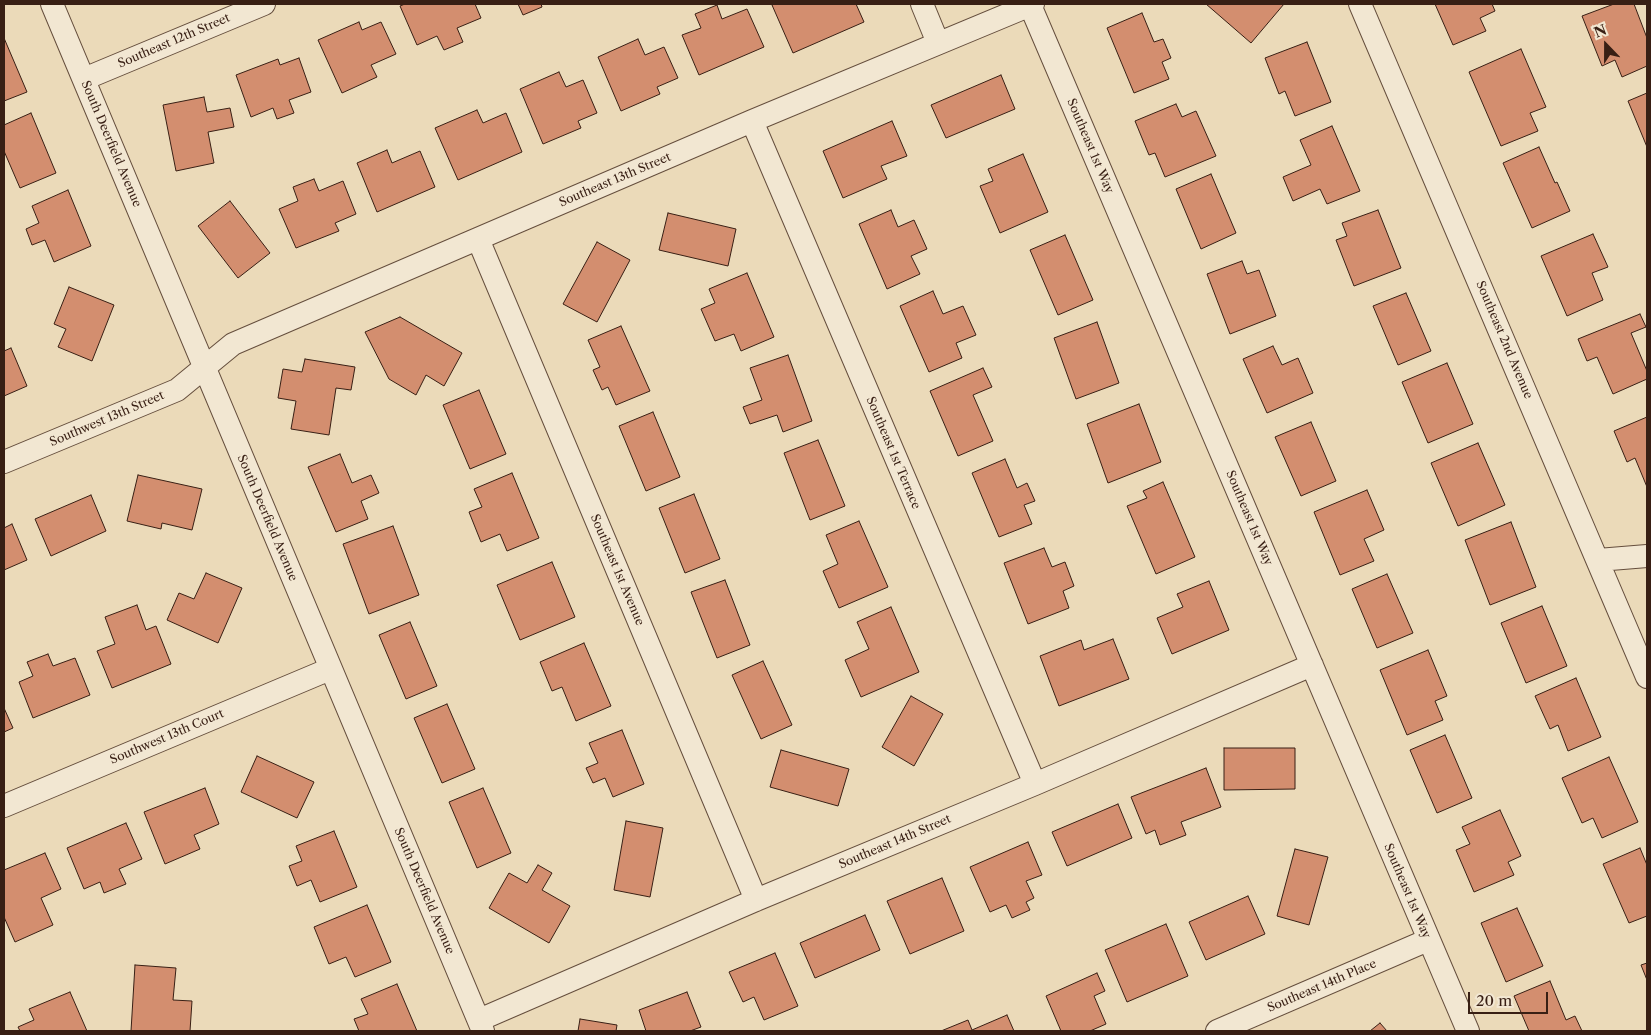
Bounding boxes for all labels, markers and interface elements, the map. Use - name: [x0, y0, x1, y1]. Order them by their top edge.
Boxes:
- street label: Southeast 12th Street: [116, 11, 232, 71]
- north arrow: [1581, 20, 1631, 70]
- text: N: [1591, 20, 1609, 42]
- street label: South Deerfield Avenue: [78, 79, 144, 209]
- street label: Southeast 1st Way: [1063, 96, 1117, 196]
- street label: Southeast 13th Street: [557, 150, 673, 210]
- street label: Southeast 2nd Avenue: [1473, 279, 1535, 401]
- street label: Southwest 13th Street: [48, 388, 166, 450]
- street label: Southeast 1st Terrace: [863, 395, 923, 511]
- street label: South Deerfield Avenue: [234, 453, 300, 583]
- street label: Southeast 1st Way: [1222, 468, 1276, 568]
- street label: Southeast 1st Avenue: [587, 512, 647, 628]
- street label: Southwest 13th Court: [108, 706, 226, 768]
- street label: Southeast 14th Street: [837, 812, 953, 872]
- street label: South Deerfield Avenue: [391, 826, 457, 956]
- street label: Southeast 1st Way: [1380, 841, 1434, 941]
- street label: Southeast 14th Place: [1265, 956, 1379, 1016]
- scale bar: [1471, 982, 1551, 1014]
- text: 20 m: [1476, 991, 1512, 1010]

